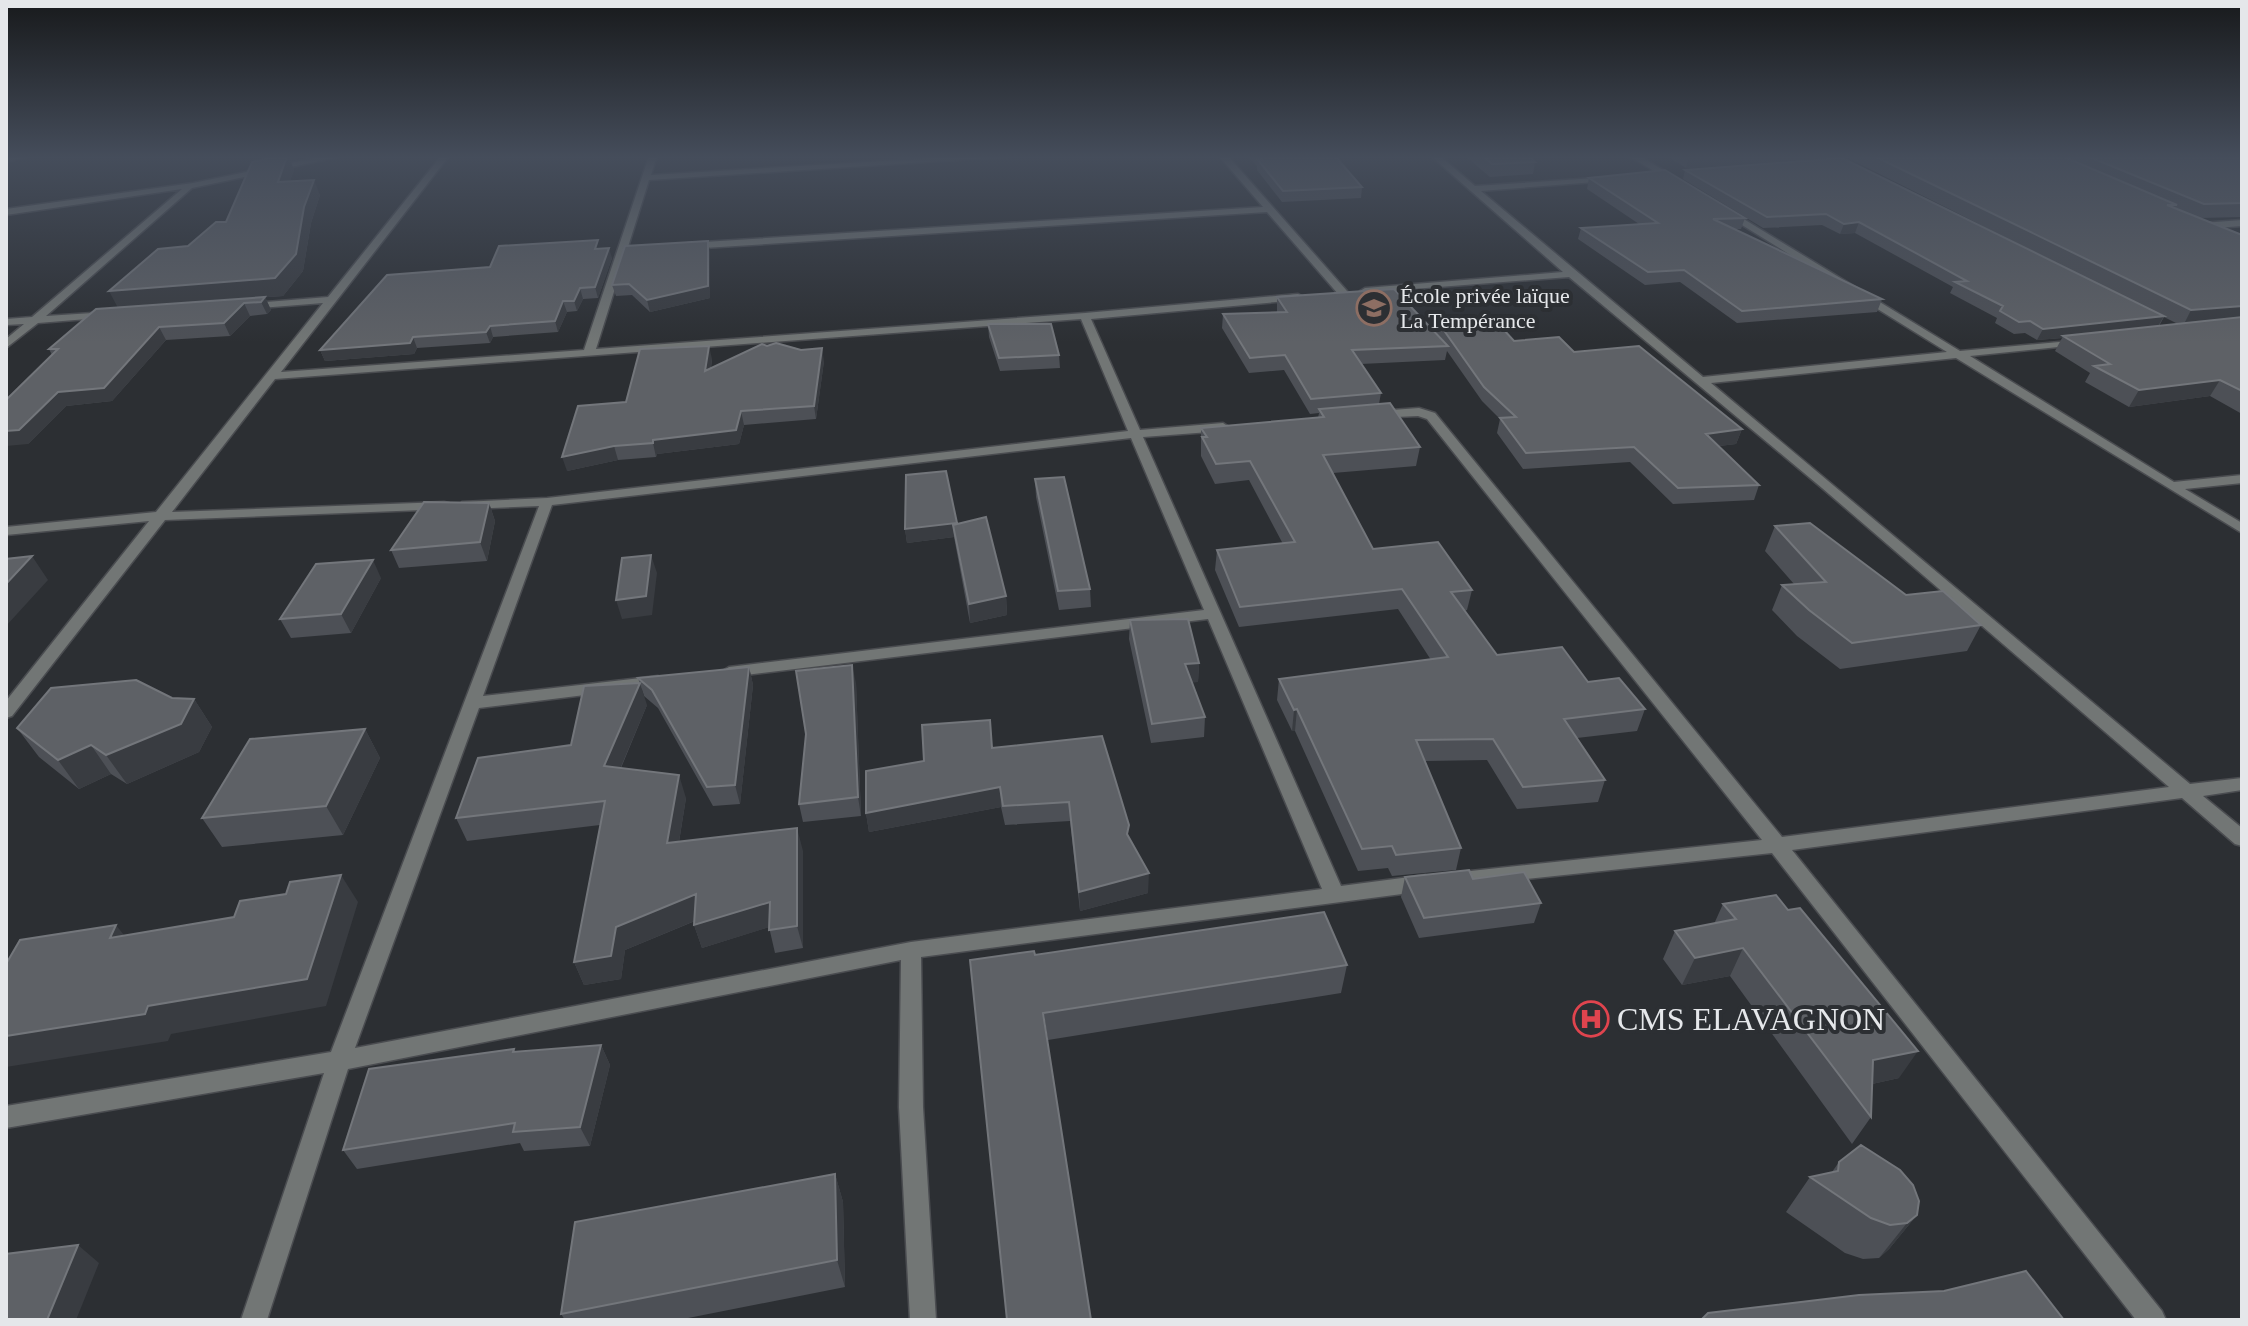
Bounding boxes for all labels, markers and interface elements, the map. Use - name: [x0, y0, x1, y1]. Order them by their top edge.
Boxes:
- place label: École privée laïque La Tempérance: [1400, 283, 1570, 333]
- school or university icon: École privée laïque La Tempérance: [1355, 289, 1393, 327]
- hospital icon: CMS ELAVAGNON: [1572, 1000, 1610, 1038]
- place label: CMS ELAVAGNON: [1617, 1001, 1885, 1037]

